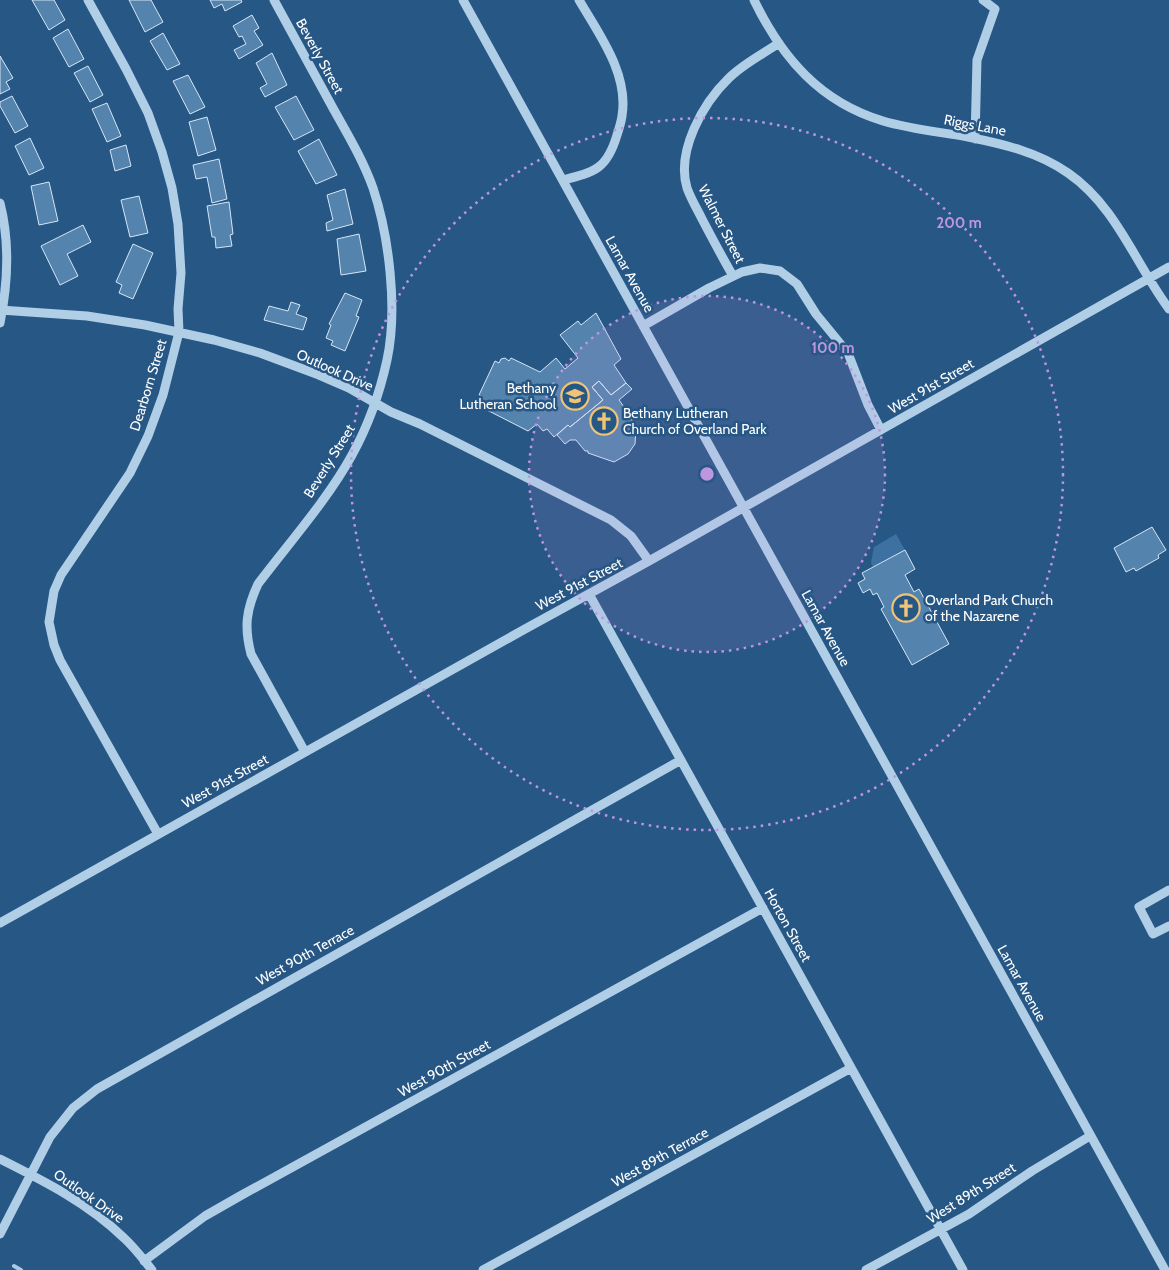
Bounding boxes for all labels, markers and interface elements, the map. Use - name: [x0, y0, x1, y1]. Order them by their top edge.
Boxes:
- street label: Beverly Street: [292, 15, 348, 97]
- street label: Riggs Lane: [942, 110, 1008, 140]
- street label: Walmer Street: [695, 182, 750, 267]
- text: 200 m: [936, 214, 982, 232]
- street label: Lamar Avenue: [602, 233, 658, 315]
- street label: Dearborn Street: [125, 337, 171, 433]
- text: 100 m: [811, 339, 855, 357]
- street label: Outlook Drive: [294, 345, 376, 395]
- street label: West 91st Street: [885, 354, 977, 418]
- place label: Bethany Lutheran School: [459, 379, 557, 413]
- school or university icon: Bethany Lutheran School: [560, 381, 590, 411]
- place label: Bethany Lutheran Church of Overland Park: [623, 404, 767, 438]
- church icon: Bethany Lutheran Church of Overland Park: [589, 406, 619, 436]
- street label: Beverly Street: [299, 421, 359, 501]
- centre of rings: [698, 465, 716, 483]
- street label: West 91st Street: [533, 553, 626, 614]
- street label: Lamar Avenue: [798, 587, 854, 669]
- place label: Overland Park Church of the Nazarene: [925, 591, 1053, 625]
- church icon: Overland Park Church of the Nazarene: [891, 593, 921, 623]
- street label: West 91st Street: [179, 750, 271, 812]
- street label: Horton Street: [760, 885, 816, 965]
- street label: West 90th Terrace: [253, 921, 357, 989]
- street label: Lamar Avenue: [994, 942, 1050, 1024]
- street label: West 90th Street: [395, 1035, 494, 1101]
- street label: West 89th Terrace: [608, 1123, 712, 1191]
- street label: West 89th Street: [923, 1158, 1019, 1228]
- street label: Outlook Drive: [50, 1165, 128, 1227]

